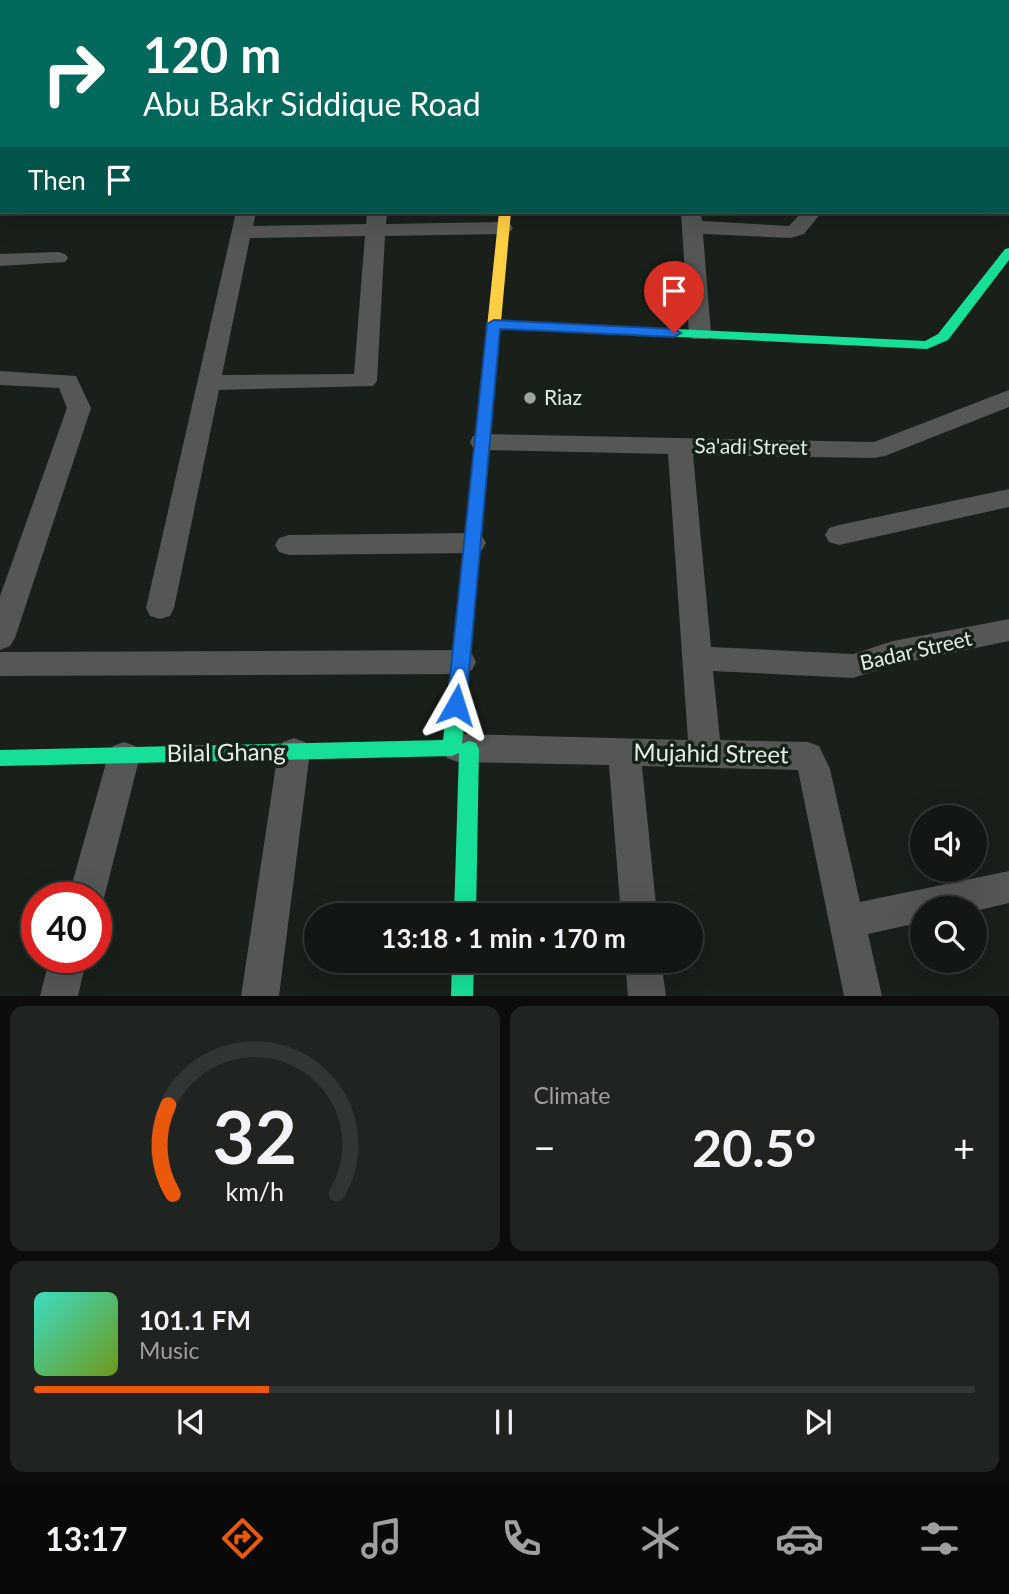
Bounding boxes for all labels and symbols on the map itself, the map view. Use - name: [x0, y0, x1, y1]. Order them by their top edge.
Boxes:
- pin: [644, 261, 704, 333]
- place label: Riaz: [544, 384, 582, 409]
- marker: Riaz: [522, 390, 538, 406]
- street label: Sa'adi Street: [694, 432, 808, 459]
- street label: Badar Street: [857, 624, 974, 675]
- position arrow: [419, 668, 493, 742]
- street label: Bilal Ghang: [166, 736, 286, 767]
- street label: Mujahid Street: [633, 737, 789, 768]
- speed limit sign: 40: [21, 882, 112, 973]

